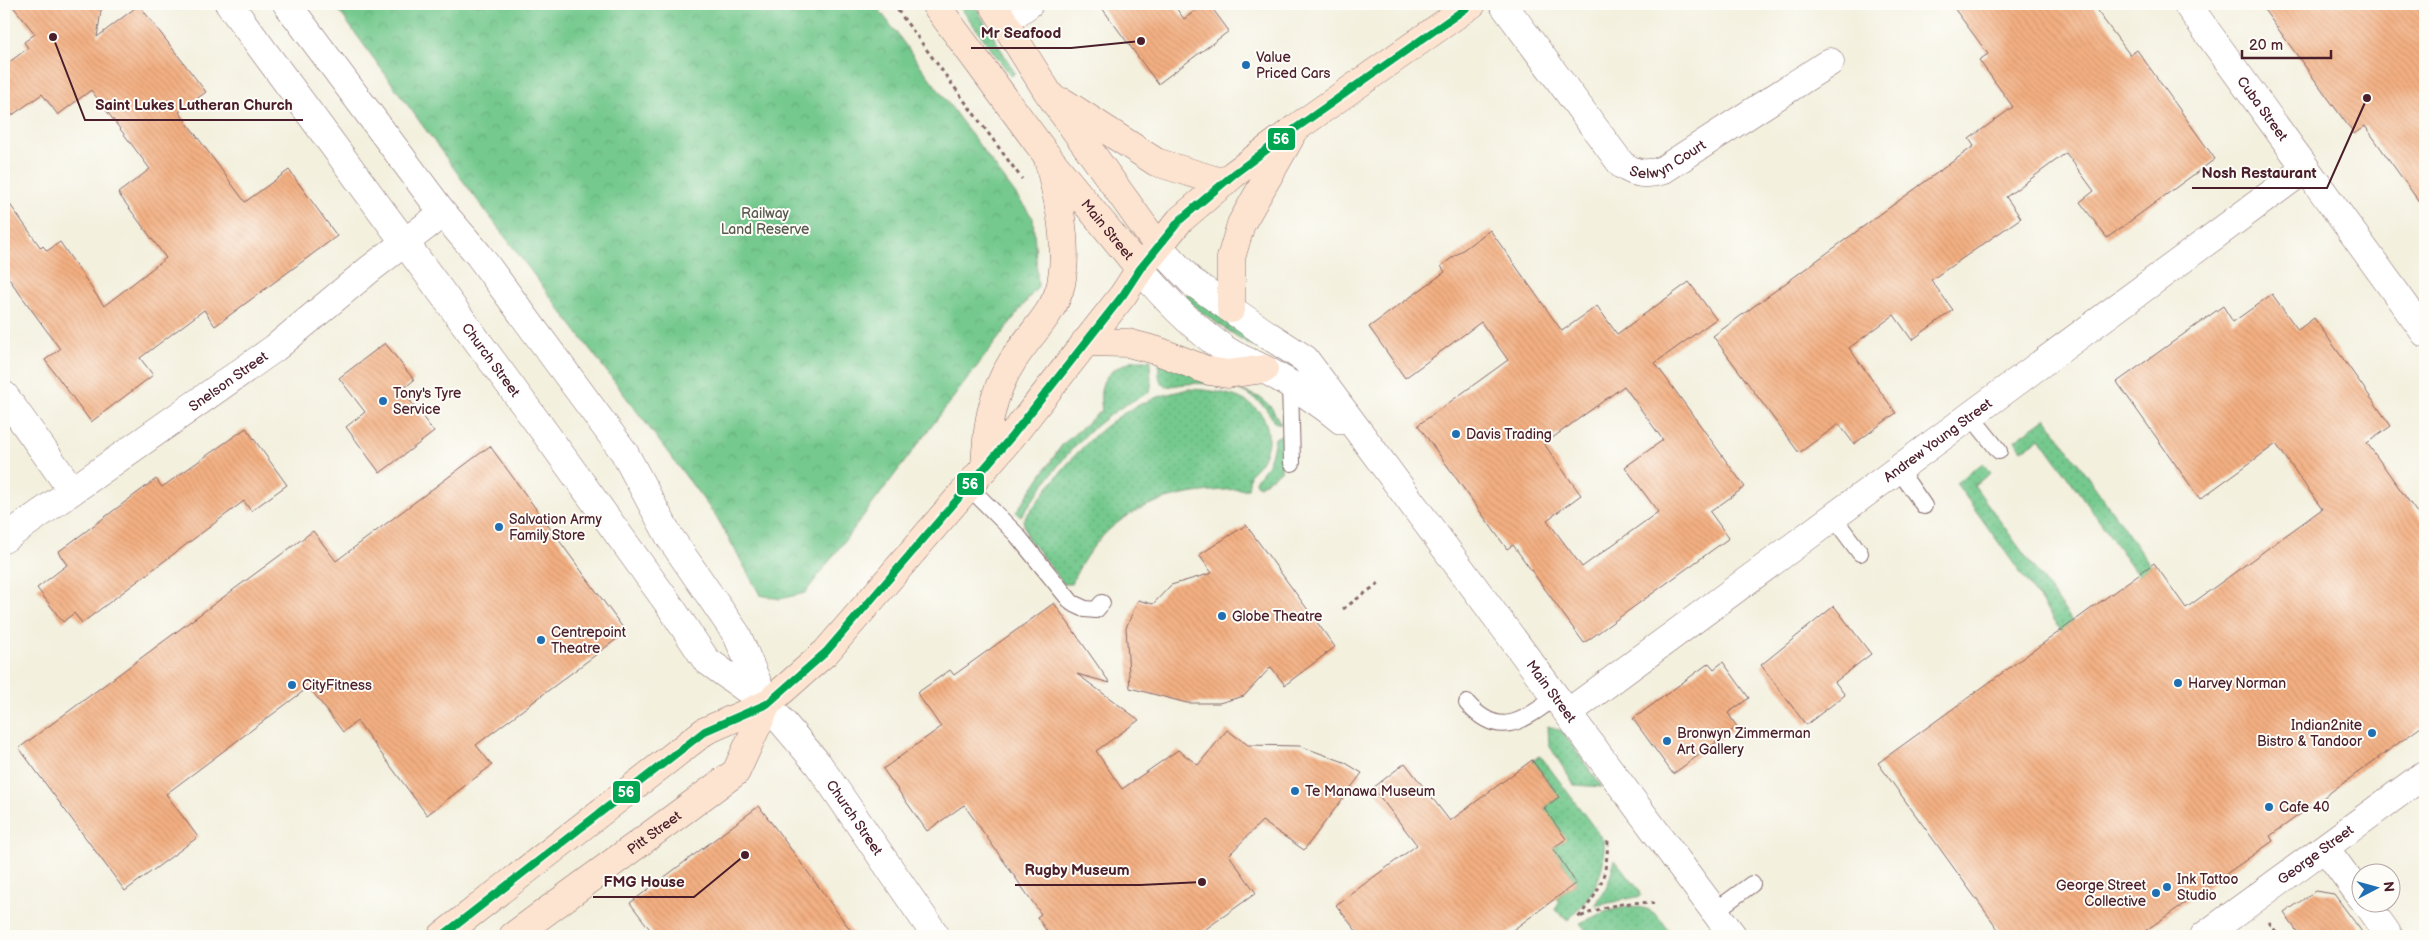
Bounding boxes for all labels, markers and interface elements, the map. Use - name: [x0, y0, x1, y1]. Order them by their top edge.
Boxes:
- callout: Mr Seafood: [971, 18, 1071, 48]
- text: Mr Seafood: [981, 24, 1061, 43]
- scale bar: [2242, 28, 2330, 60]
- text: 20 m: [2249, 36, 2283, 55]
- place label: Value Priced Cars: [1256, 49, 1331, 82]
- marker: Value Priced Cars: [1240, 59, 1252, 71]
- street label: Cuba Street: [2233, 73, 2292, 145]
- callout: Saint Lukes Lutheran Church: [85, 90, 303, 120]
- text: Saint Lukes Lutheran Church: [95, 96, 293, 115]
- line badge: 56: [1267, 127, 1296, 151]
- text: 56: [1273, 131, 1289, 148]
- street label: Selwyn Court: [1627, 136, 1710, 182]
- callout: Nosh Restaurant: [2192, 158, 2327, 188]
- text: Nosh Restaurant: [2201, 164, 2317, 183]
- street label: Main Street: [1077, 196, 1137, 264]
- park label: Railway Land Reserve: [721, 205, 809, 238]
- street label: Church Street: [458, 320, 524, 401]
- street label: Snelson Street: [185, 348, 272, 415]
- place label: Tony's Tyre Service: [393, 385, 461, 418]
- marker: Tony's Tyre Service: [377, 395, 389, 407]
- street label: Andrew Young Street: [1880, 395, 1996, 486]
- place label: Davis Trading: [1466, 426, 1552, 443]
- marker: Davis Trading: [1450, 428, 1462, 440]
- line badge: 56: [956, 472, 985, 496]
- text: 56: [962, 476, 978, 493]
- place label: Salvation Army Family Store: [509, 511, 602, 544]
- marker: Salvation Army Family Store: [493, 521, 505, 533]
- place label: Globe Theatre: [1232, 608, 1322, 625]
- marker: Globe Theatre: [1216, 610, 1228, 622]
- place label: Centrepoint Theatre: [551, 624, 627, 657]
- marker: Centrepoint Theatre: [535, 634, 547, 646]
- street label: Main Street: [1522, 657, 1580, 727]
- place label: Harvey Norman: [2188, 675, 2286, 692]
- place label: CityFitness: [302, 677, 372, 694]
- marker: Harvey Norman: [2172, 677, 2184, 689]
- marker: CityFitness: [286, 679, 298, 691]
- place label: Indian2nite Bistro & Tandoor: [2257, 717, 2363, 750]
- place label: Bronwyn Zimmerman Art Gallery: [1677, 725, 1811, 758]
- marker: Indian2nite Bistro & Tandoor: [2366, 727, 2378, 739]
- marker: Bronwyn Zimmerman Art Gallery: [1661, 735, 1673, 747]
- street label: Church Street: [823, 777, 886, 859]
- line badge: 56: [612, 780, 641, 804]
- place label: Te Manawa Museum: [1305, 783, 1435, 800]
- text: 56: [618, 784, 634, 801]
- marker: Te Manawa Museum: [1289, 785, 1301, 797]
- place label: Cafe 40: [2279, 799, 2330, 816]
- marker: Cafe 40: [2263, 801, 2275, 813]
- street label: Pitt Street: [624, 807, 685, 858]
- street label: George Street: [2274, 821, 2357, 888]
- callout: Rugby Museum: [1015, 855, 1140, 885]
- text: Rugby Museum: [1024, 861, 1130, 880]
- north arrow: [2352, 862, 2402, 912]
- callout: FMG House: [593, 867, 694, 897]
- place label: Ink Tattoo Studio: [2177, 871, 2238, 904]
- text: FMG House: [603, 873, 685, 892]
- place label: George Street Collective: [2056, 877, 2147, 910]
- marker: Ink Tattoo Studio: [2161, 881, 2173, 893]
- text: N: [2379, 881, 2397, 893]
- marker: George Street Collective: [2150, 887, 2162, 899]

